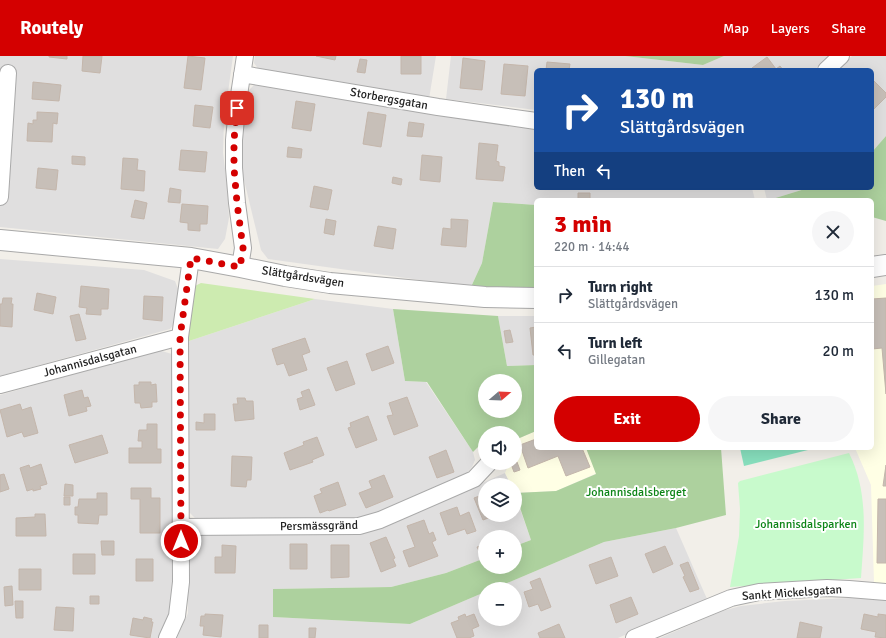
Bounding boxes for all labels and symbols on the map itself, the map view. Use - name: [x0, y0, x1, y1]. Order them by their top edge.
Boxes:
- street label: Storbergsgatan: [349, 85, 429, 113]
- pin: [220, 91, 254, 125]
- street label: Slättgårdsvägen: [261, 263, 345, 291]
- street label: Johannisdalsgatan: [42, 341, 138, 381]
- north arrow: [478, 374, 522, 418]
- park label: Johannisdalsberget: [586, 485, 686, 500]
- park label: Johannisdalsparken: [755, 517, 857, 532]
- street label: Persmässgränd: [280, 518, 358, 534]
- position arrow: [160, 520, 202, 562]
- street label: Sankt Mickelsgatan: [741, 582, 843, 604]

